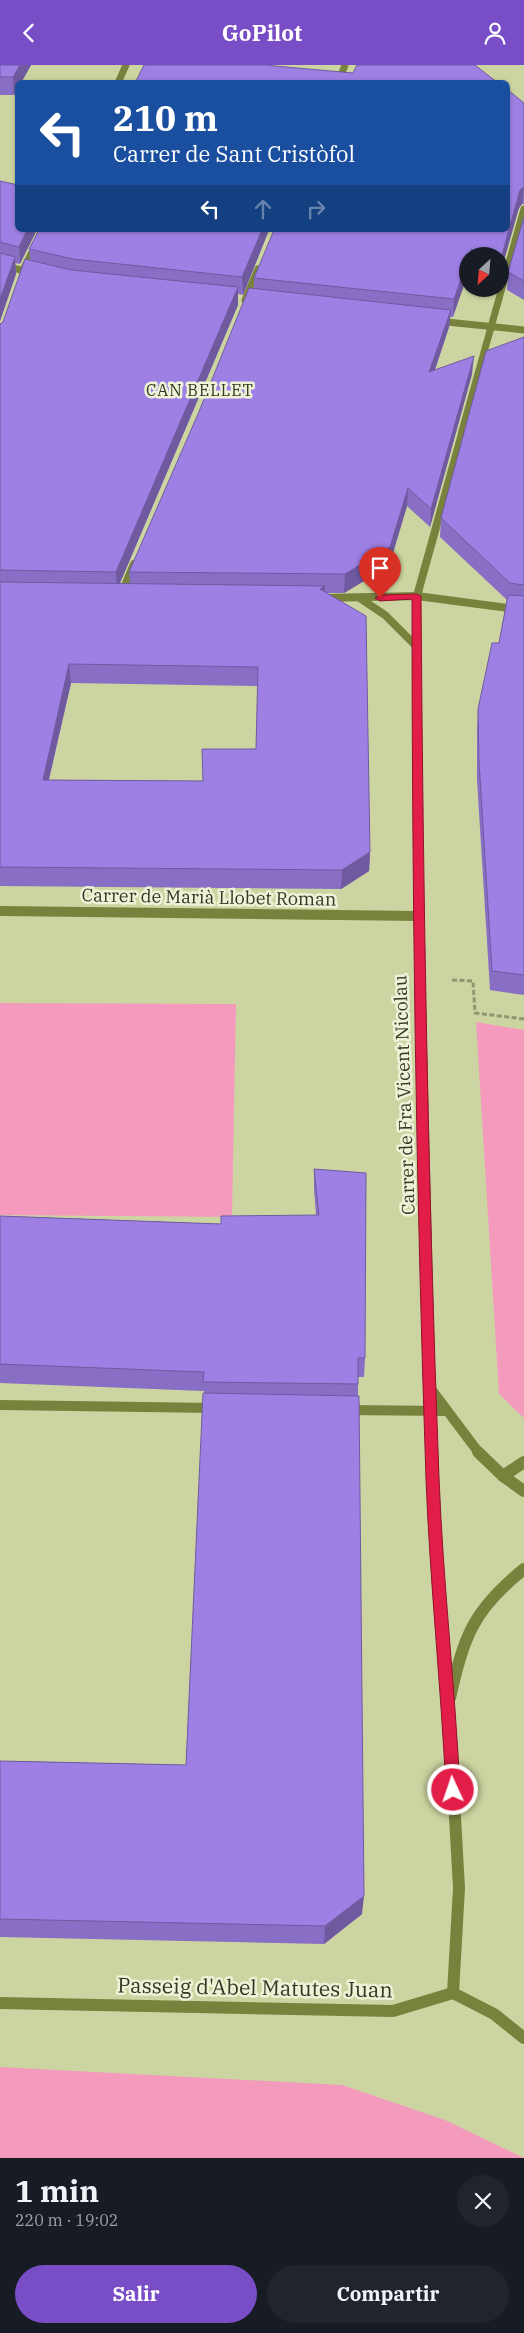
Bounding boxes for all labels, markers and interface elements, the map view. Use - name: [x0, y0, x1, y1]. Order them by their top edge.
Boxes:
- text: GoPilot: [222, 18, 302, 47]
- icon: back: [15, 19, 43, 47]
- icon: person: [481, 19, 509, 47]
- text: 210 m: [113, 95, 218, 141]
- icon: left: [30, 100, 95, 165]
- text: Carrer de Sant Cristòfol: [113, 139, 355, 168]
- icon: left: [196, 195, 224, 223]
- icon: ahead: [249, 195, 277, 223]
- icon: right: [302, 195, 330, 223]
- north arrow: [459, 247, 509, 297]
- map controls: [459, 247, 509, 297]
- district label: CAN BELLET: [146, 380, 254, 400]
- pin: [359, 547, 401, 598]
- icon: arrive: [366, 554, 394, 582]
- street label: Carrer de Marià Llobet Roman: [81, 883, 337, 911]
- street label: Carrer de Fra Vicent Nicolau: [388, 975, 420, 1215]
- position arrow: [426, 1763, 478, 1815]
- street label: Passeig d'Abel Matutes Juan: [117, 1971, 393, 2003]
- text: 1 min: [15, 2171, 99, 2210]
- button: close: [457, 2175, 509, 2227]
- text: 220 m · 19:02: [15, 2210, 118, 2230]
- button: Salir: [15, 2265, 257, 2323]
- button: Compartir: [267, 2265, 509, 2323]

